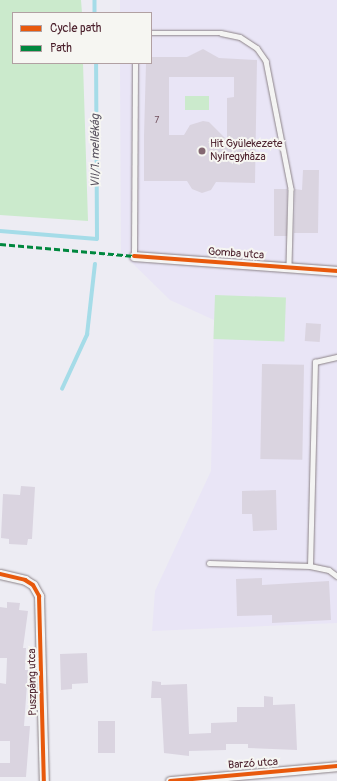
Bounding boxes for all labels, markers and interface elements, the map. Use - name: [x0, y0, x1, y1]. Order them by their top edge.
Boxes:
- legend: [12, 12, 152, 64]
- text: Cycle path: [50, 21, 101, 36]
- text: Path: [50, 41, 72, 56]
- water label: VII/1. mellékág: [89, 114, 103, 188]
- house number: 7: [155, 116, 159, 126]
- place label: Hit Gyülekezete Nyíregyháza: [210, 138, 282, 164]
- marker: Hit Gyülekezete Nyíregyháza: [197, 146, 207, 156]
- street label: Gomba utca: [208, 245, 264, 263]
- street label: Puszpáng utca: [26, 648, 40, 716]
- street label: Barzó utca: [228, 756, 278, 772]

